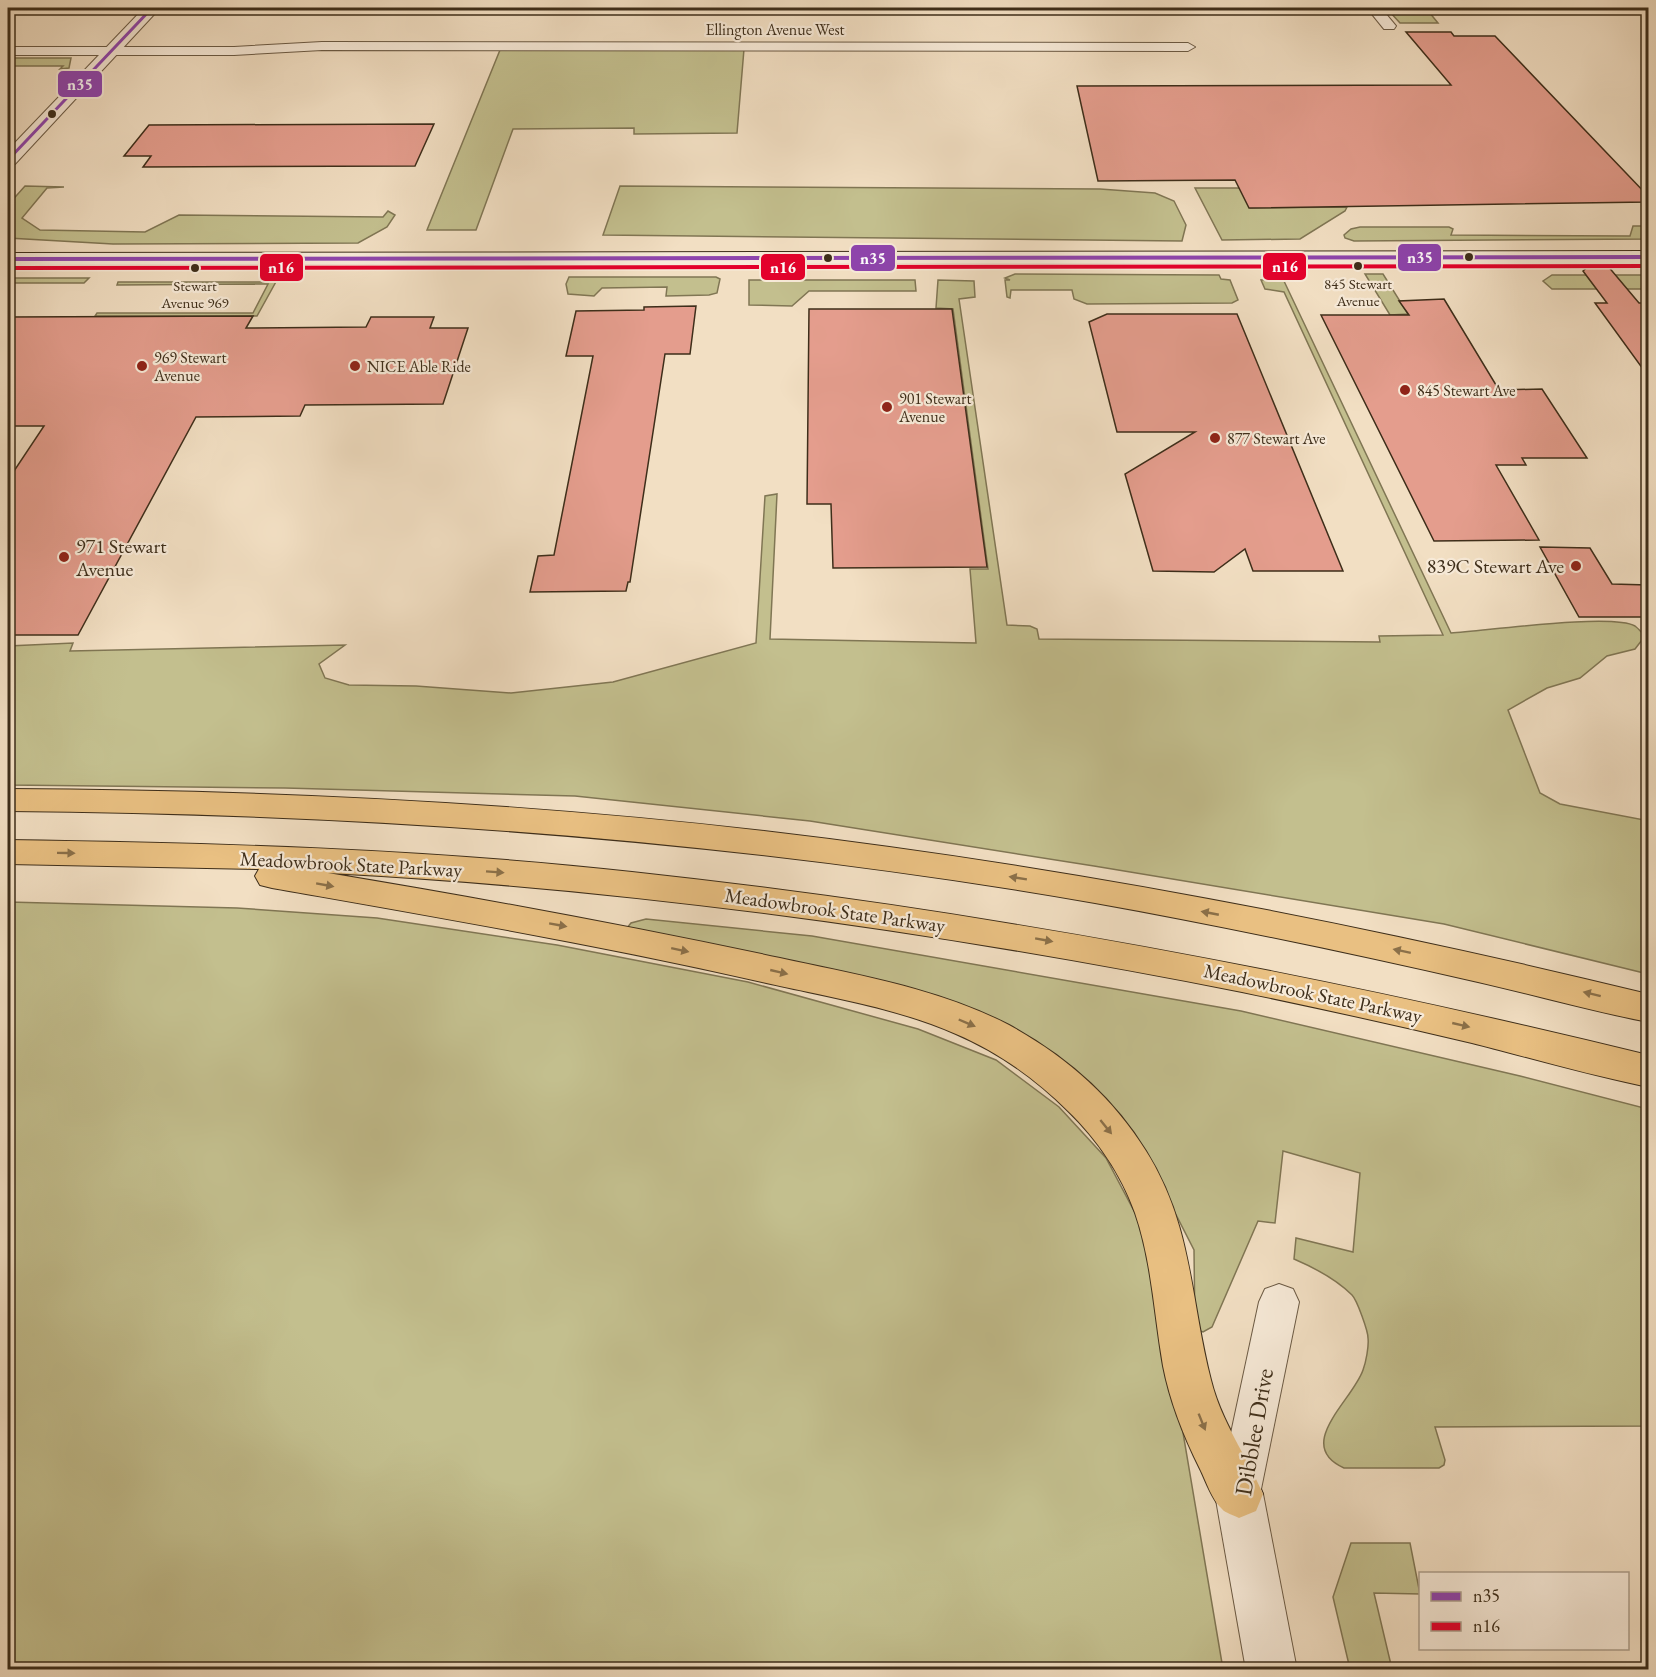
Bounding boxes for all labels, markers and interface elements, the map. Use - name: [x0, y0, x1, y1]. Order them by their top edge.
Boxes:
- street label: Ellington Avenue West: [705, 19, 845, 40]
- line badge: n35: [57, 70, 103, 98]
- text: n35: [67, 74, 93, 95]
- unlabelled marker: [46, 108, 58, 120]
- line badge: n35: [1397, 243, 1442, 272]
- line badge: n35: [850, 244, 896, 272]
- text: n35: [1407, 247, 1433, 268]
- text: n35: [860, 248, 886, 269]
- unlabelled marker: [1463, 251, 1475, 263]
- unlabelled marker: [822, 252, 834, 264]
- line badge: n16: [1262, 252, 1307, 281]
- line badge: n16: [259, 253, 304, 282]
- line badge: n16: [760, 253, 806, 281]
- text: n16: [1272, 256, 1299, 277]
- text: n16: [268, 257, 295, 278]
- text: n16: [770, 257, 797, 278]
- marker: 845 Stewart Avenue: [1352, 260, 1364, 272]
- marker: Stewart Avenue 969: [189, 262, 201, 274]
- place label: 845 Stewart Avenue: [1324, 274, 1392, 310]
- place label: Stewart Avenue 969: [160, 276, 229, 312]
- place label: 969 Stewart Avenue: [153, 347, 226, 386]
- place label: NICE Able Ride: [367, 356, 471, 377]
- marker: 969 Stewart Avenue: [135, 359, 149, 373]
- marker: NICE Able Ride: [348, 359, 362, 373]
- place label: 845 Stewart Ave: [1417, 380, 1515, 401]
- marker: 845 Stewart Ave: [1398, 383, 1412, 397]
- place label: 901 Stewart Avenue: [898, 388, 971, 427]
- marker: 901 Stewart Avenue: [880, 400, 894, 414]
- place label: 877 Stewart Ave: [1227, 428, 1325, 449]
- marker: 877 Stewart Ave: [1208, 431, 1222, 445]
- place label: 971 Stewart Avenue: [75, 533, 167, 582]
- marker: 971 Stewart Avenue: [57, 550, 71, 564]
- place label: 839C Stewart Ave: [1427, 553, 1564, 579]
- marker: 839C Stewart Ave: [1569, 559, 1583, 573]
- street label: Meadowbrook State Parkway: [239, 845, 463, 883]
- one-way arrow: [56, 848, 75, 858]
- one-way arrow: [485, 868, 504, 877]
- one-way arrow: [1009, 873, 1028, 882]
- one-way arrow: [315, 881, 334, 890]
- street label: Meadowbrook State Parkway: [723, 882, 947, 938]
- one-way arrow: [1201, 908, 1220, 917]
- one-way arrow: [549, 921, 568, 930]
- one-way arrow: [1034, 936, 1053, 945]
- one-way arrow: [671, 945, 689, 955]
- one-way arrow: [1392, 946, 1411, 955]
- street label: Meadowbrook State Parkway: [1202, 957, 1425, 1029]
- one-way arrow: [770, 968, 788, 978]
- one-way arrow: [1582, 989, 1601, 999]
- one-way arrow: [958, 1019, 976, 1028]
- one-way arrow: [1452, 1020, 1470, 1030]
- one-way arrow: [1100, 1119, 1113, 1135]
- street label: Dibblee Drive: [1227, 1366, 1280, 1498]
- one-way arrow: [1197, 1413, 1207, 1431]
- legend: [1419, 1572, 1629, 1650]
- text: n35: [1473, 1584, 1500, 1607]
- text: n16: [1473, 1614, 1500, 1637]

